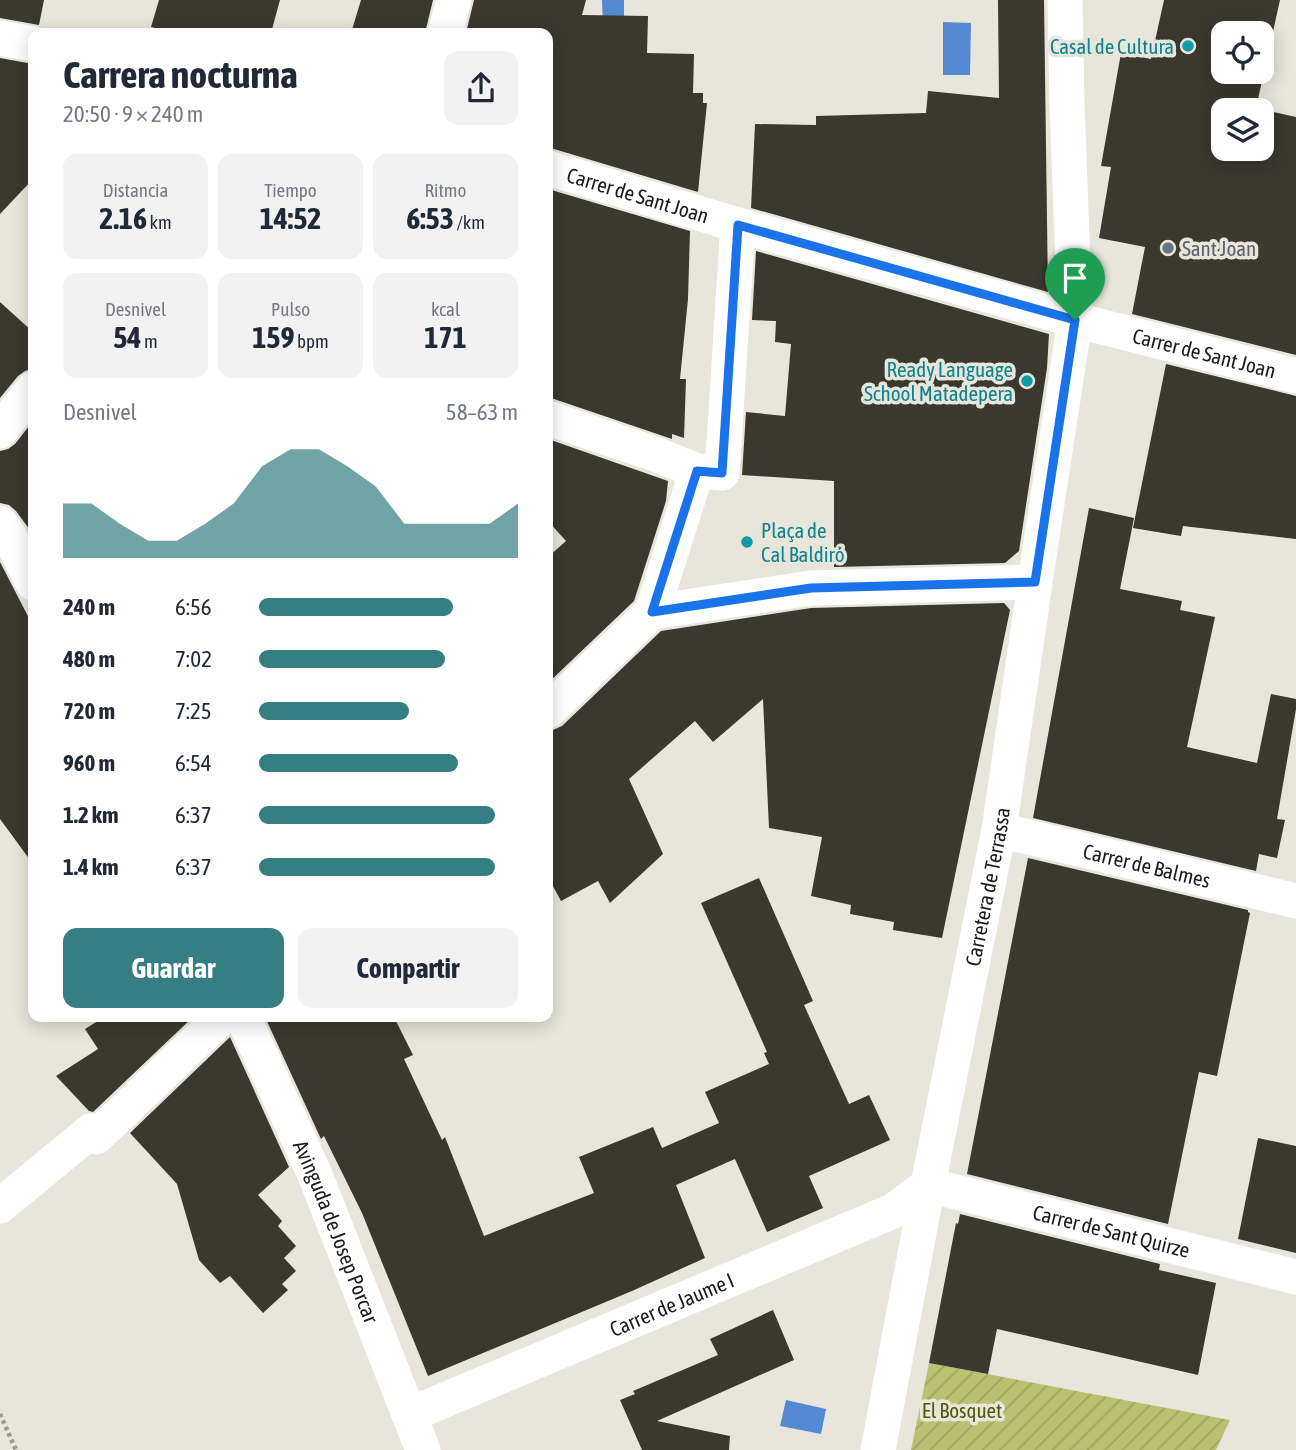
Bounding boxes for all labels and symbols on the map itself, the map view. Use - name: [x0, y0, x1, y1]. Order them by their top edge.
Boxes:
- place label: Casal de Cultura: [1050, 34, 1174, 58]
- marker: Casal de Cultura: [1180, 38, 1196, 54]
- street label: Carrer de Sant Joan: [564, 162, 712, 228]
- place label: Sant Joan: [1182, 236, 1256, 260]
- marker: Sant Joan: [1160, 240, 1176, 256]
- pin: [1045, 248, 1105, 320]
- street label: Carrer de Sant Joan: [1130, 323, 1279, 382]
- place label: Ready Language School Matadepera: [864, 357, 1013, 405]
- marker: Ready Language School Matadepera: [1019, 373, 1035, 389]
- place label: Plaça de Cal Baldiró: [761, 518, 845, 566]
- marker: Plaça de Cal Baldiró: [739, 534, 755, 550]
- street label: Carretera de Terrassa: [960, 806, 1014, 968]
- street label: Carrer de Balmes: [1081, 839, 1213, 892]
- street label: Avinguda de Josep Porcar: [289, 1136, 384, 1327]
- street label: Carrer de Sant Quirze: [1030, 1200, 1192, 1262]
- street label: Carrer de Jaume I: [606, 1268, 737, 1341]
- park label: El Bosquet: [922, 1398, 1002, 1422]

